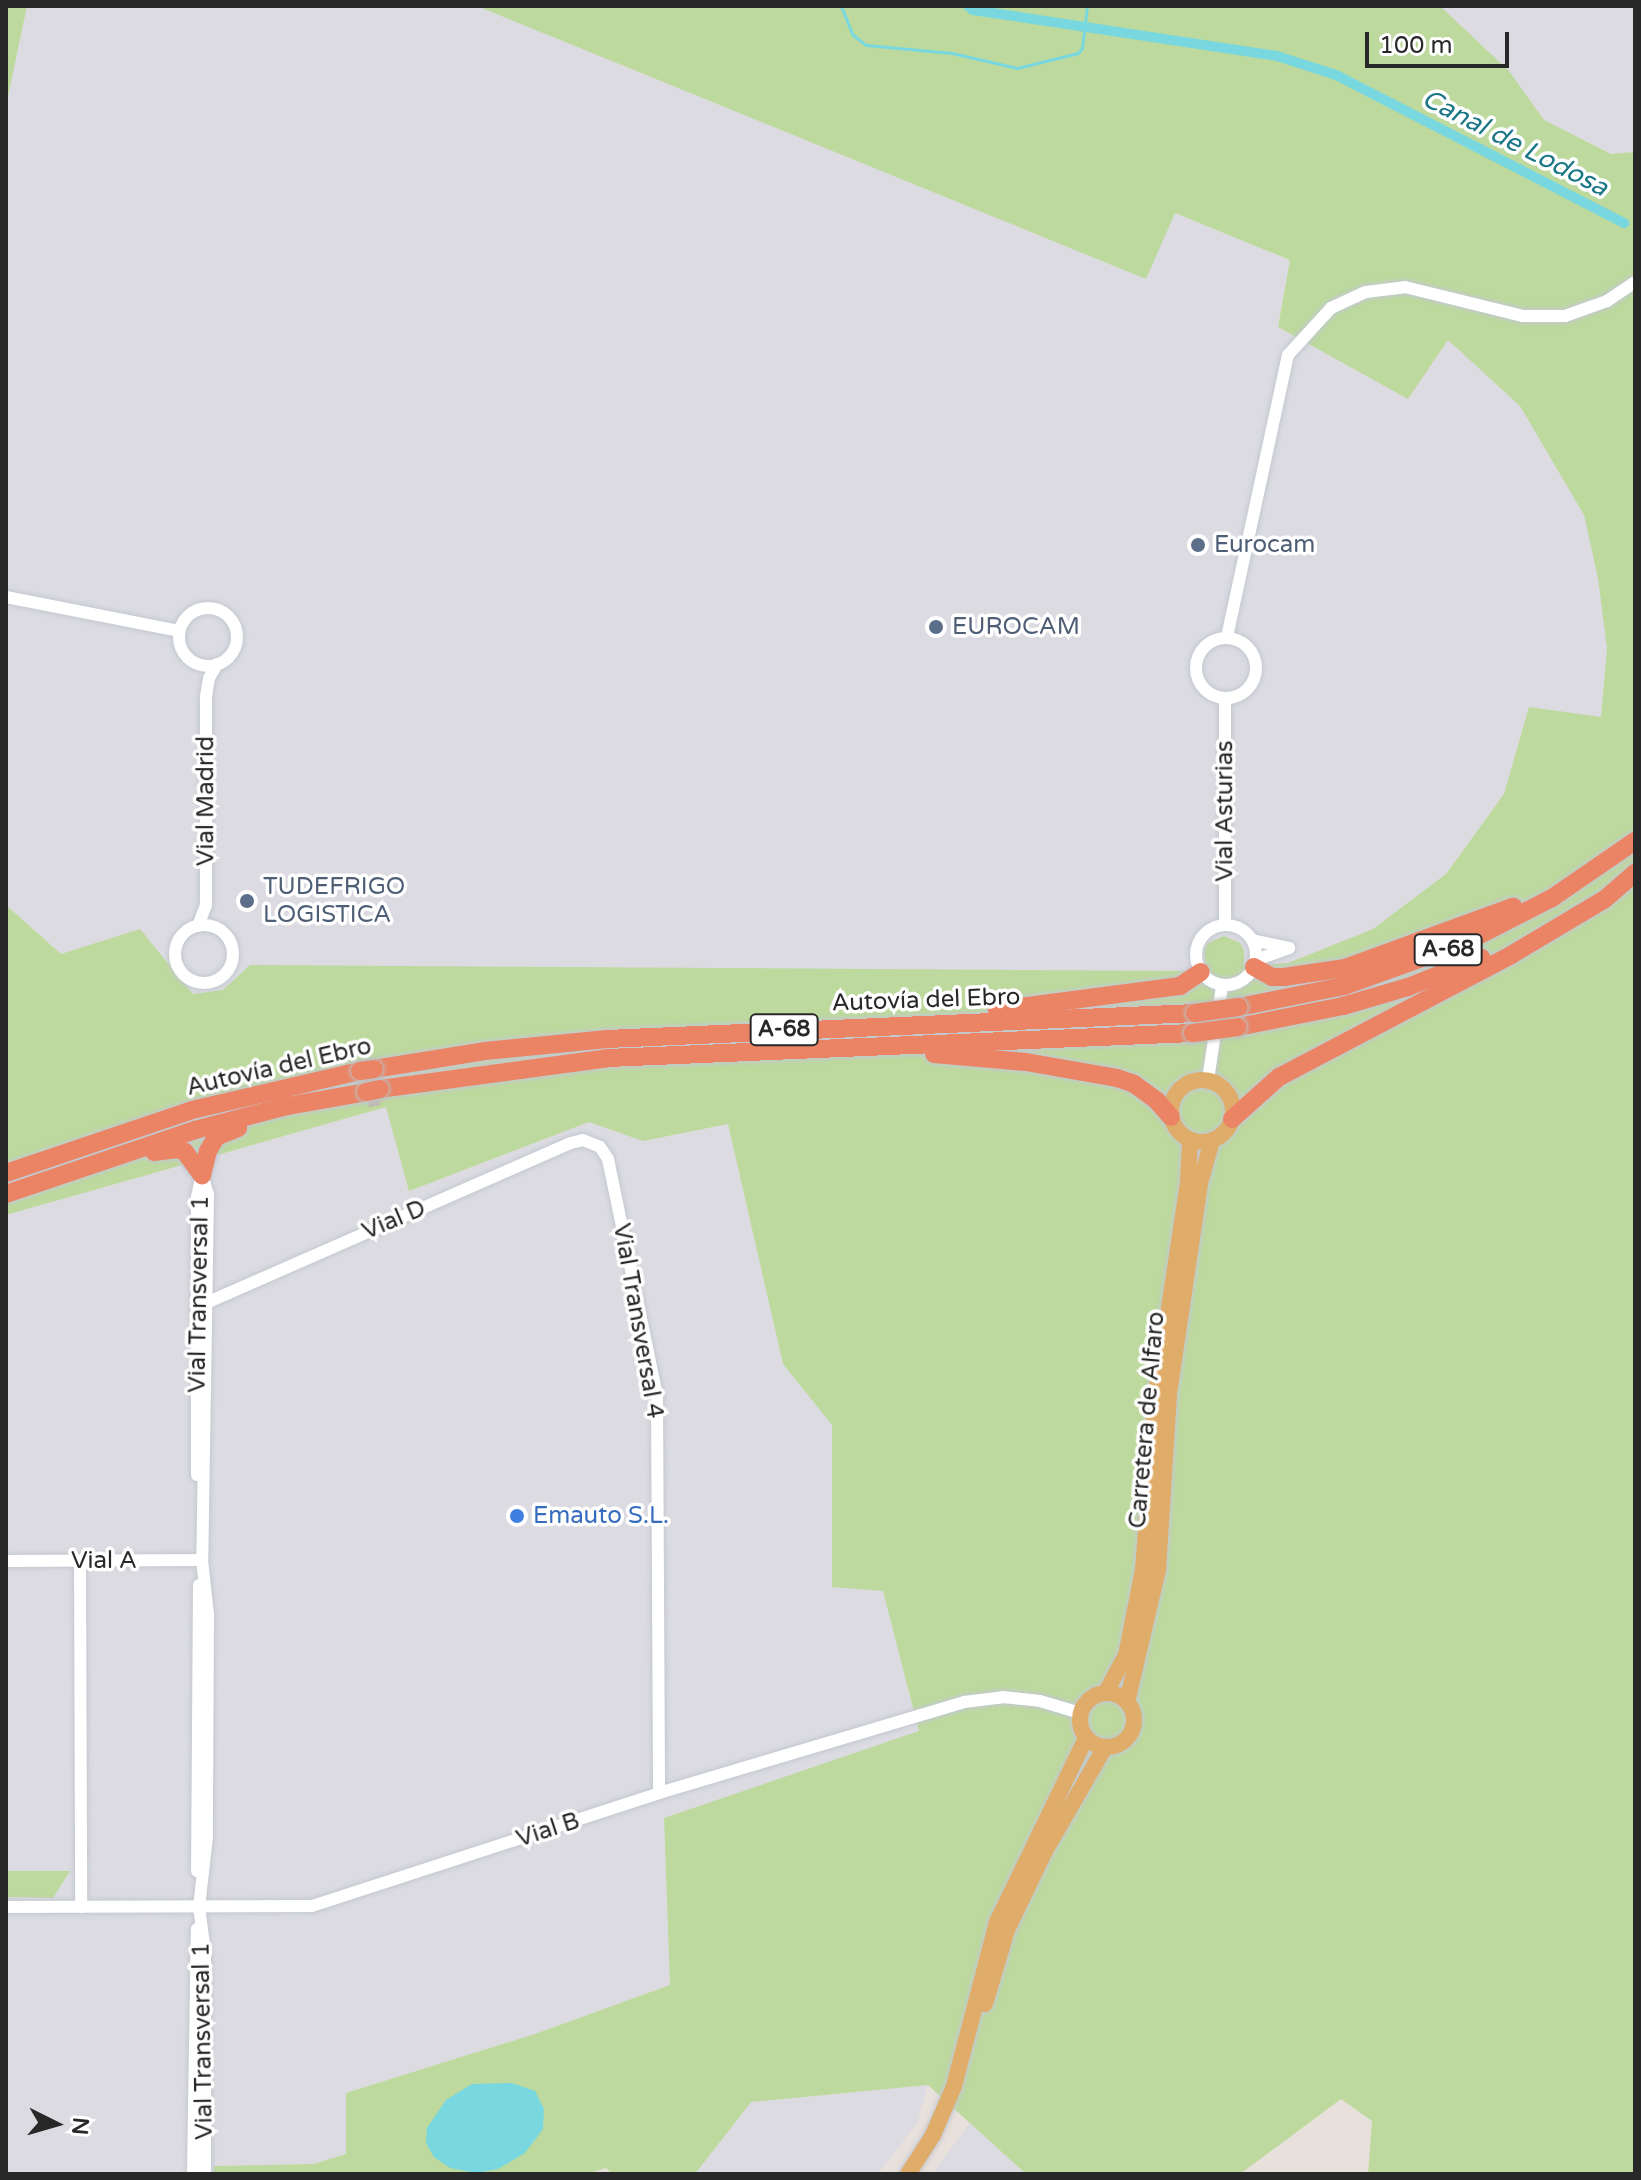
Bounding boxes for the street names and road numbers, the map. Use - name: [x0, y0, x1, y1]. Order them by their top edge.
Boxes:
- street label: Vial Madrid: [192, 736, 220, 866]
- street label: Vial Asturias: [1211, 740, 1239, 882]
- road number: A-68: [1412, 932, 1484, 968]
- street label: Autovía del Ebro: [831, 982, 1021, 1018]
- road number: A-68: [748, 1012, 820, 1048]
- street label: Autovía del Ebro: [184, 1032, 374, 1102]
- street label: Vial D: [358, 1194, 430, 1246]
- street label: Vial Transversal 1: [183, 1195, 215, 1393]
- street label: Vial Transversal 4: [607, 1221, 669, 1421]
- street label: Carretera de Alfaro: [1123, 1310, 1171, 1530]
- street label: Vial A: [71, 1547, 137, 1575]
- street label: Vial B: [513, 1806, 583, 1854]
- street label: Vial Transversal 1: [187, 1942, 219, 2140]

